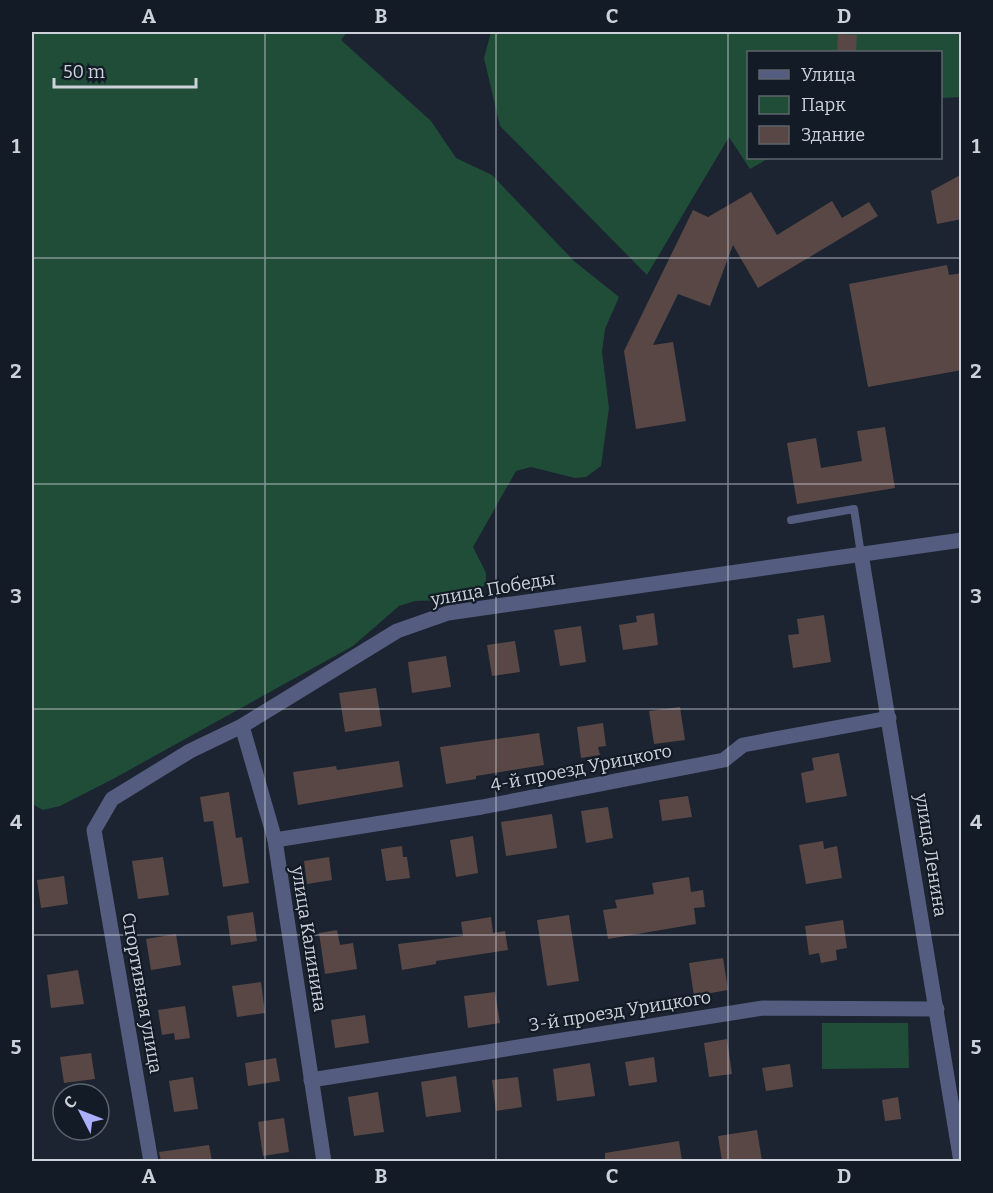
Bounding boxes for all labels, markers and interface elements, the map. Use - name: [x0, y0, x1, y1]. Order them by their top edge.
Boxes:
- text: A: [142, 4, 157, 28]
- text: B: [375, 4, 388, 28]
- text: C: [606, 4, 618, 28]
- text: D: [837, 4, 851, 28]
- scale bar: [54, 51, 196, 89]
- legend: [747, 51, 942, 159]
- text: 50 m: [63, 61, 105, 83]
- text: Улица: [801, 64, 856, 86]
- text: Парк: [801, 94, 846, 116]
- text: Здание: [801, 124, 865, 146]
- text: 1: [12, 134, 21, 158]
- text: 1: [972, 134, 981, 158]
- text: 2: [10, 359, 22, 383]
- text: 2: [970, 359, 982, 383]
- street label: улица Победы: [428, 567, 557, 611]
- text: 3: [10, 584, 22, 608]
- text: 3: [970, 584, 982, 608]
- street label: 4-й проезд Урицкого: [488, 740, 674, 796]
- street label: улица Ленина: [910, 791, 952, 918]
- text: 4: [10, 810, 22, 834]
- text: 4: [970, 810, 982, 834]
- street label: улица Калинина: [286, 864, 331, 1013]
- street label: Спортивная улица: [117, 911, 167, 1075]
- street label: 3-й проезд Урицкого: [527, 986, 713, 1036]
- text: 5: [11, 1035, 22, 1059]
- text: 5: [971, 1035, 982, 1059]
- north arrow: [51, 1082, 111, 1142]
- text: С: [60, 1092, 81, 1112]
- text: A: [142, 1164, 157, 1188]
- text: B: [375, 1164, 388, 1188]
- text: C: [606, 1164, 618, 1188]
- text: D: [837, 1164, 851, 1188]

